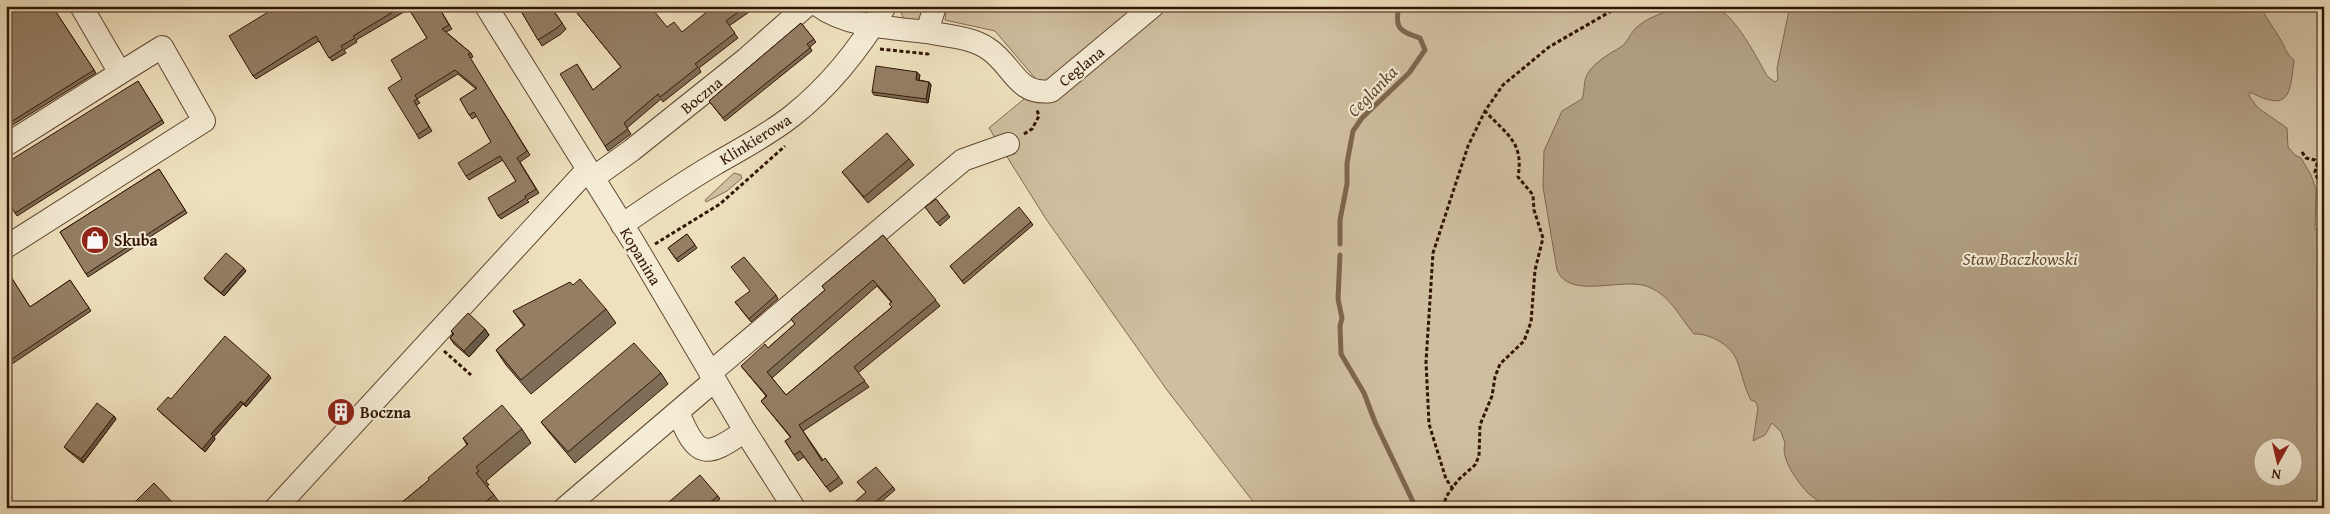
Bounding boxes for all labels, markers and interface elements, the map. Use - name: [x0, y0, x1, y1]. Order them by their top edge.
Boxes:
- street label: Ceglana: [1053, 40, 1109, 92]
- water label: Ceglanka: [1341, 59, 1404, 123]
- street label: Boczna: [675, 70, 727, 119]
- street label: Klinkierowa: [715, 107, 796, 171]
- street label: Kopanina: [614, 222, 668, 290]
- shop icon: Skuba: [80, 225, 110, 255]
- place label: Skuba: [114, 228, 158, 252]
- water label: Staw Baczkowski: [1962, 245, 2078, 272]
- building icon: Boczna: [326, 397, 356, 427]
- place label: Boczna: [360, 400, 412, 424]
- north arrow: [2252, 436, 2302, 486]
- text: N: [2270, 464, 2282, 485]

